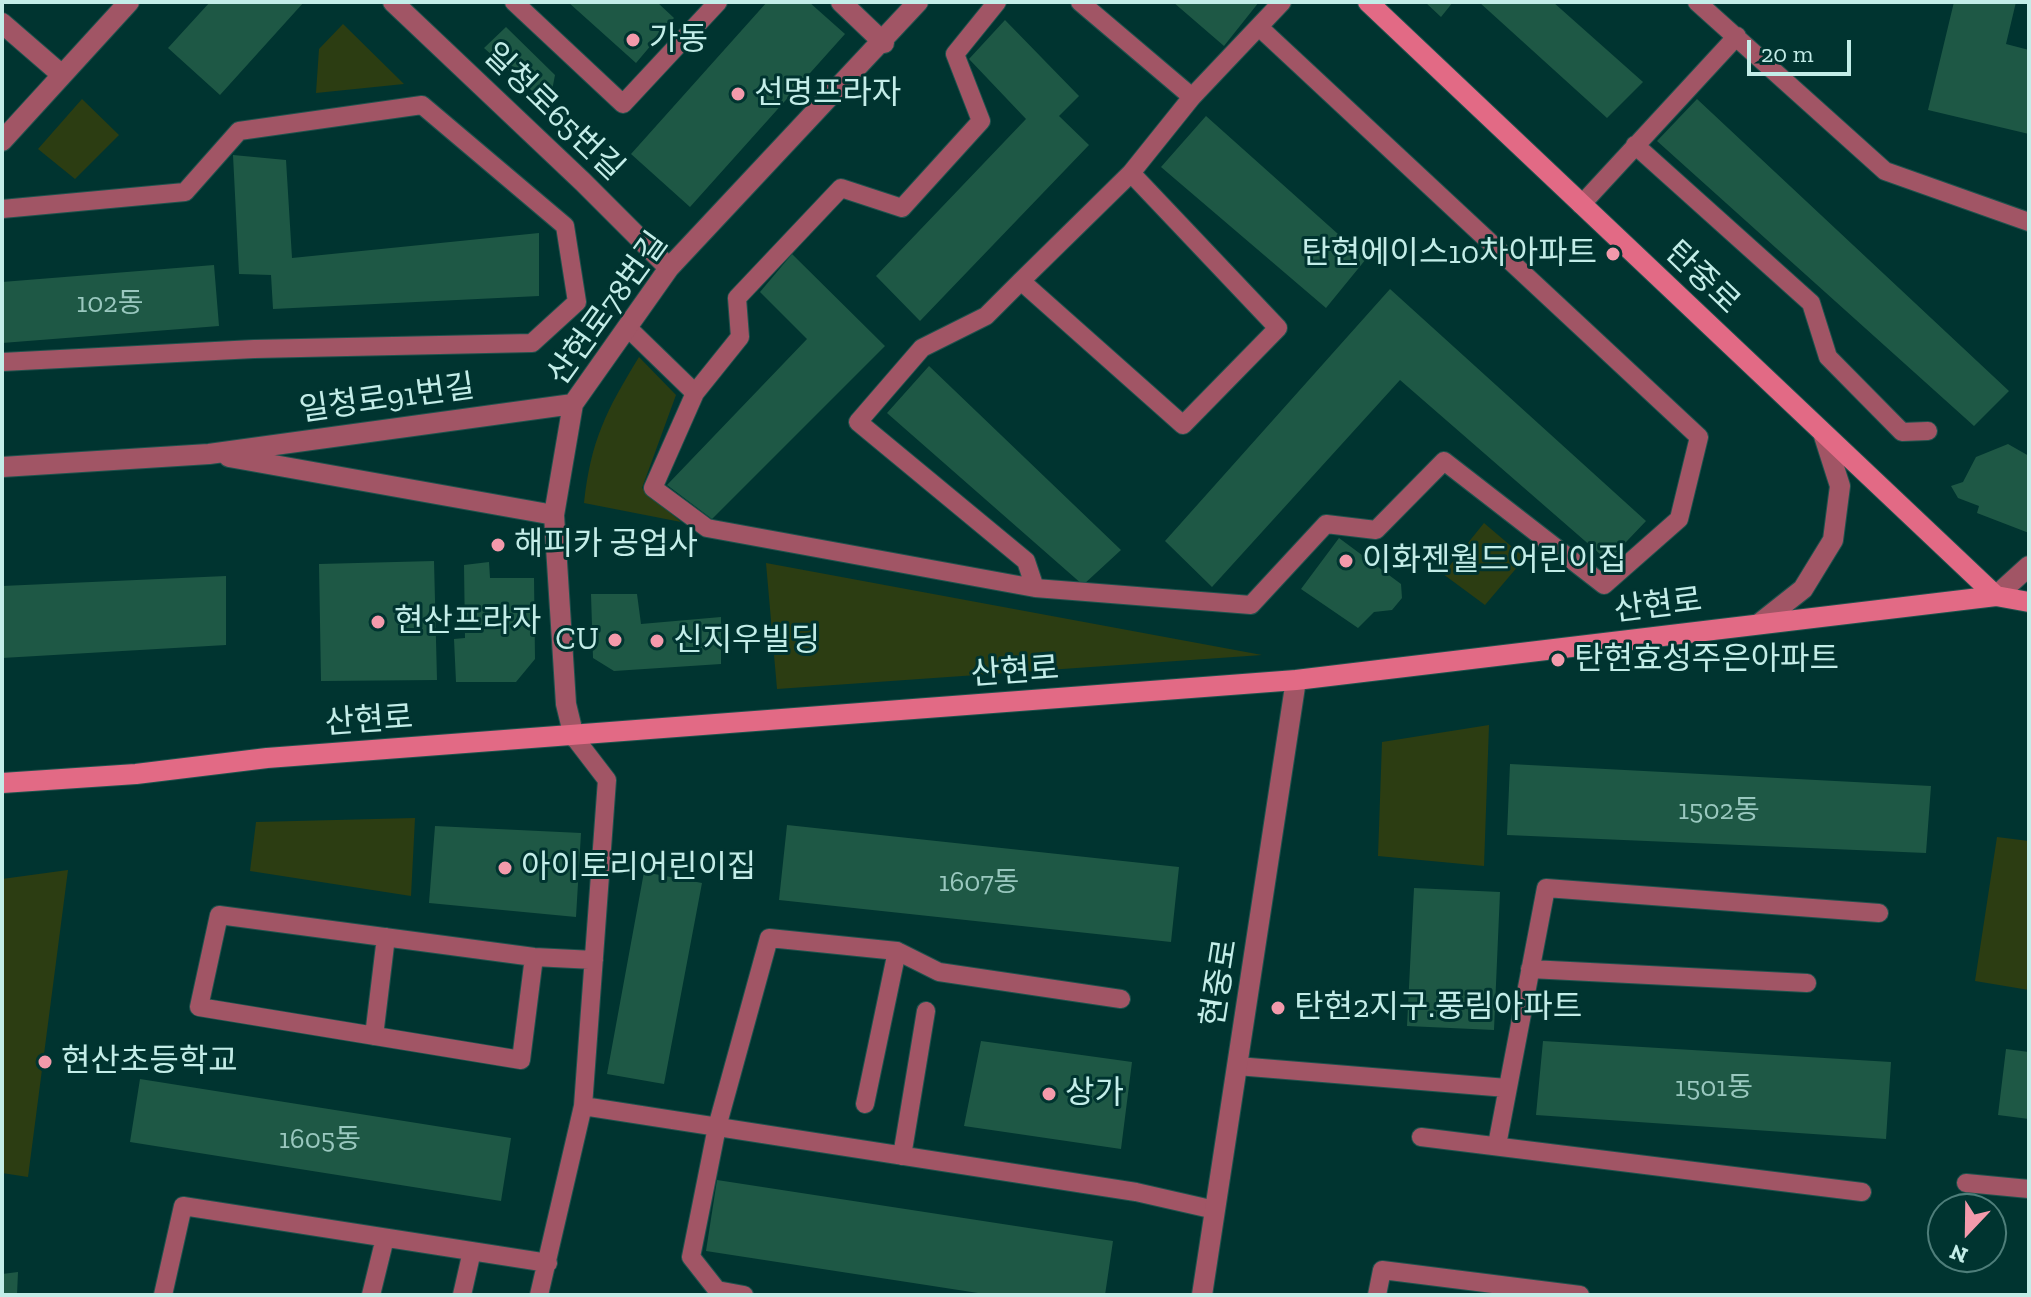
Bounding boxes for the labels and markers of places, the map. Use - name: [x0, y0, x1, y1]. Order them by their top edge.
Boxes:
- place label: 가동: [649, 21, 708, 59]
- marker: 가동: [624, 31, 642, 49]
- place label: 선명프라자: [754, 75, 901, 113]
- marker: 선명프라자: [729, 85, 747, 103]
- place label: 탄현에이스10차아파트: [1301, 235, 1597, 273]
- marker: 탄현에이스10차아파트: [1604, 245, 1622, 263]
- place label: 해피카 공업사: [514, 526, 698, 564]
- marker: 해피카 공업사: [489, 536, 507, 554]
- place label: 이화젠월드어린이집: [1362, 542, 1627, 580]
- marker: 이화젠월드어린이집: [1337, 552, 1355, 570]
- place label: 현산프라자: [394, 603, 541, 641]
- marker: 현산프라자: [369, 613, 387, 631]
- place label: CU: [555, 621, 599, 659]
- place label: 신지우빌딩: [673, 622, 820, 660]
- marker: CU: [606, 631, 624, 649]
- marker: 신지우빌딩: [648, 632, 666, 650]
- place label: 탄현효성주은아파트: [1574, 641, 1839, 679]
- marker: 탄현효성주은아파트: [1549, 651, 1567, 669]
- place label: 아이토리어린이집: [521, 849, 757, 887]
- marker: 아이토리어린이집: [496, 859, 514, 877]
- place label: 탄현2지구.풍림아파트: [1294, 989, 1582, 1027]
- marker: 탄현2지구.풍림아파트: [1269, 999, 1287, 1017]
- place label: 현산초등학교: [61, 1043, 238, 1081]
- marker: 현산초등학교: [36, 1053, 54, 1071]
- place label: 상가: [1065, 1075, 1124, 1113]
- marker: 상가: [1040, 1085, 1058, 1103]

